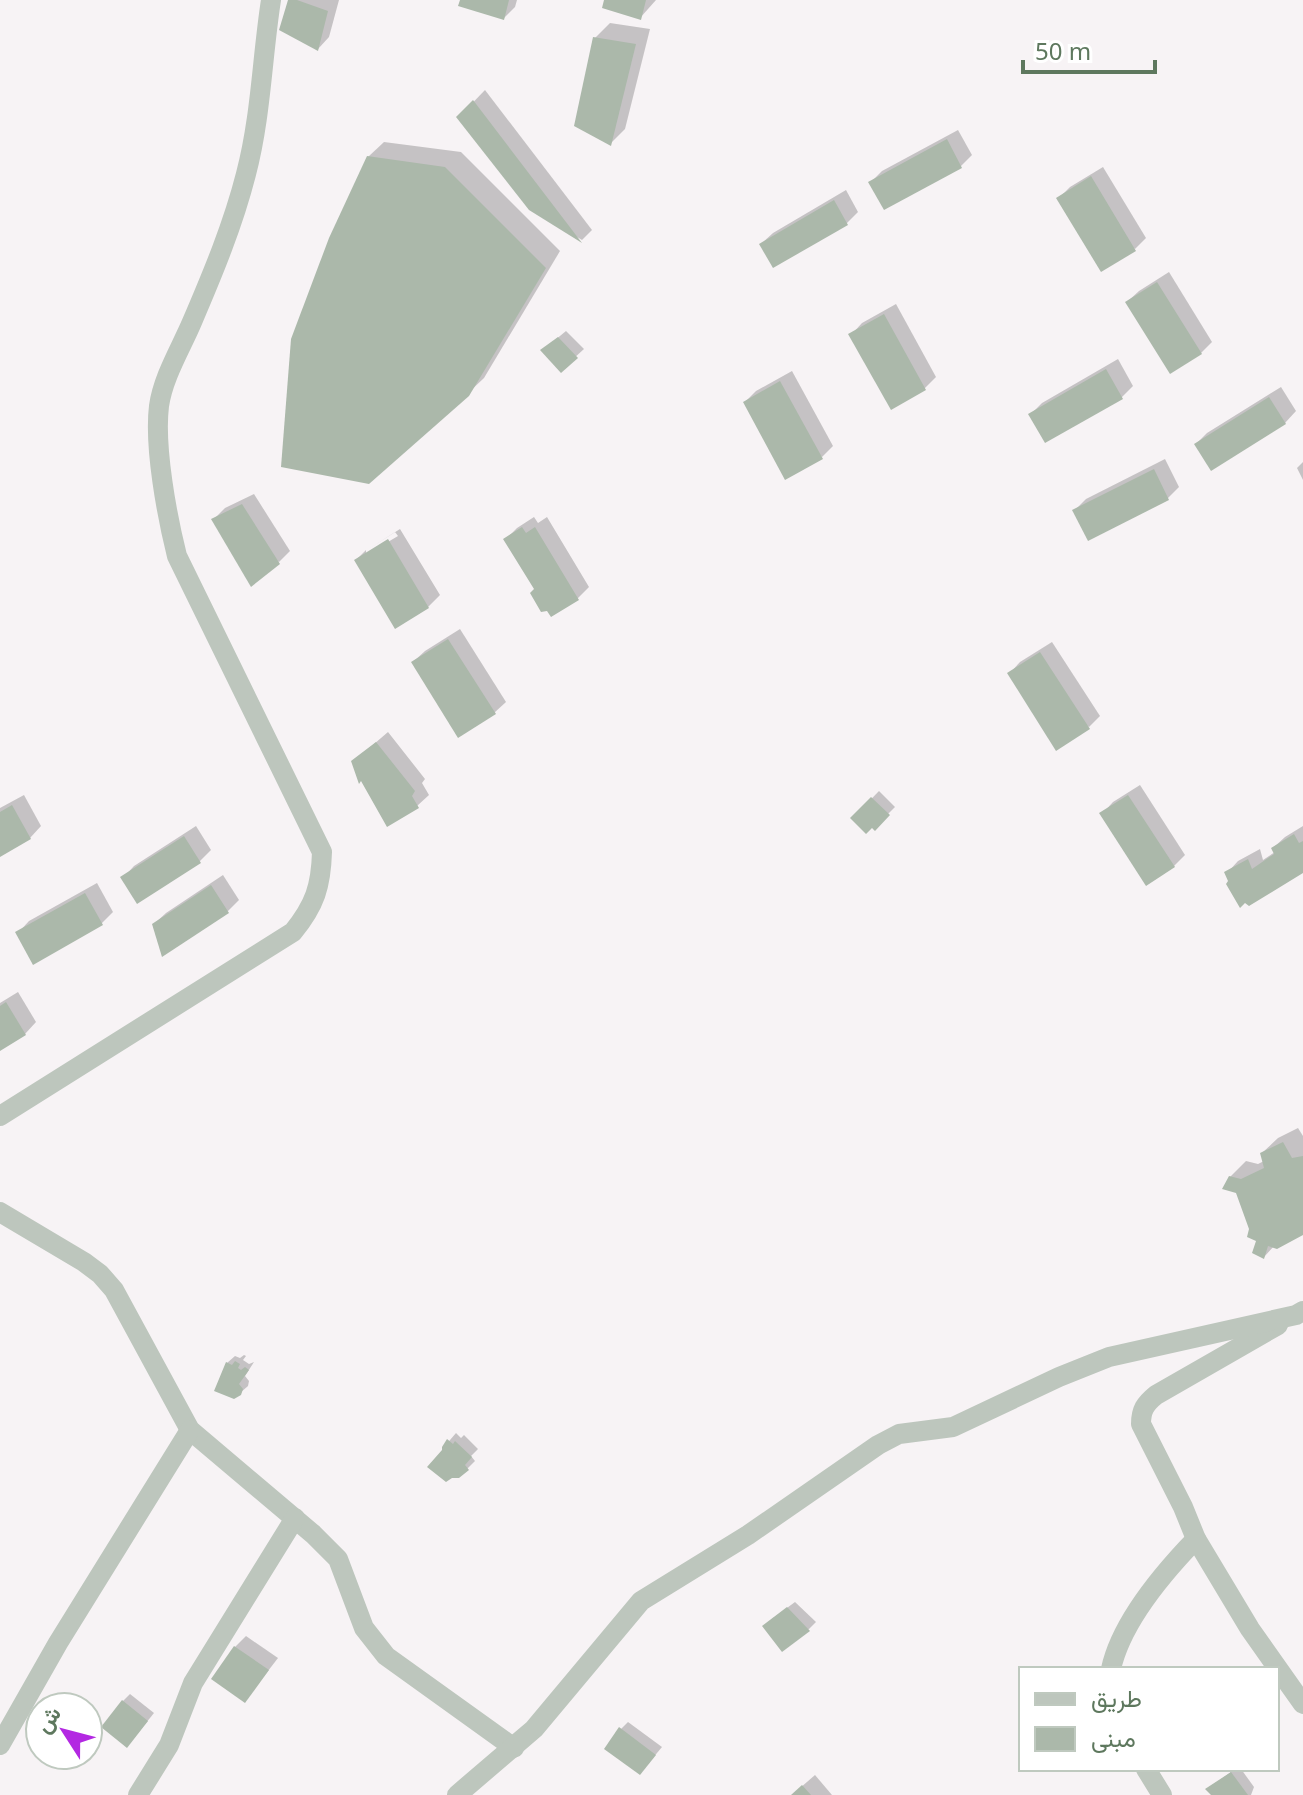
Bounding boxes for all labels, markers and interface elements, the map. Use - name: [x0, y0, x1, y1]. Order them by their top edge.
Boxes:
- scale bar: [1023, 24, 1155, 74]
- text: 50 m: [1035, 34, 1091, 67]
- legend: [1019, 1667, 1279, 1771]
- text: طريق: [1091, 1681, 1142, 1714]
- north arrow: [24, 1691, 104, 1771]
- text: ش: [27, 1699, 67, 1738]
- text: مبنى: [1091, 1721, 1136, 1754]

